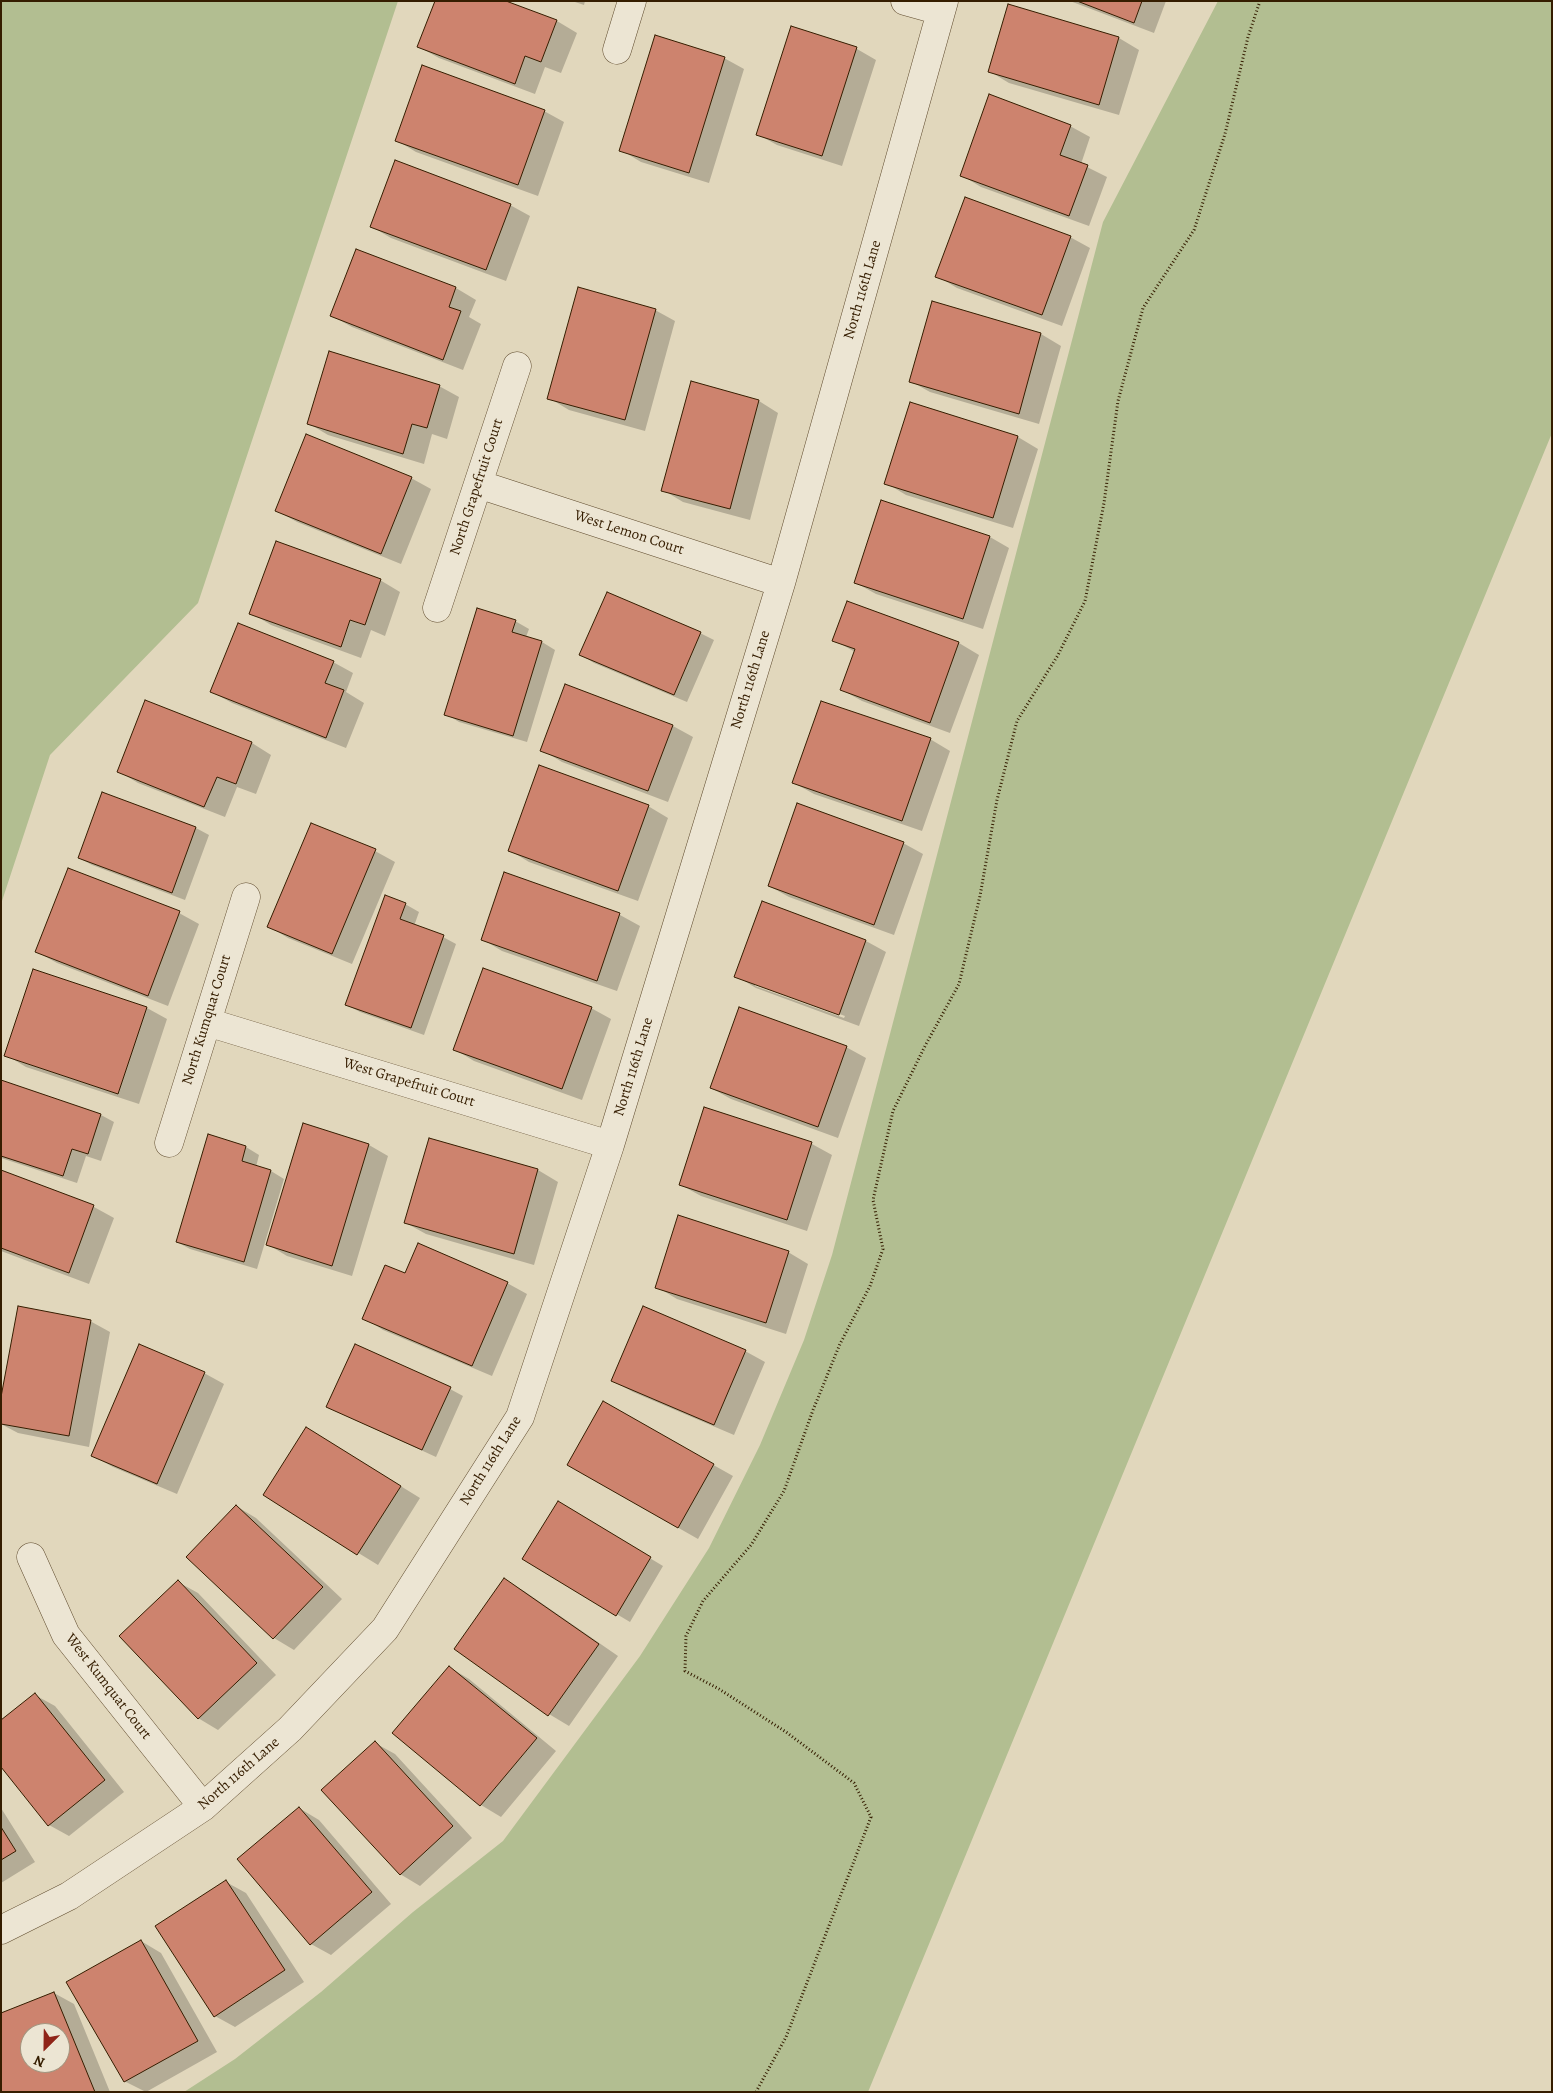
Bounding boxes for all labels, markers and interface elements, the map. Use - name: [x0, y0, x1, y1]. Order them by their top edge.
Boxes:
- street label: North 116th Lane: [840, 238, 886, 342]
- street label: North Grapefruit Court: [446, 416, 508, 558]
- street label: West Lemon Court: [572, 507, 686, 559]
- street label: North 116th Lane: [727, 628, 775, 732]
- street label: North Kumquat Court: [179, 953, 235, 1087]
- street label: North 116th Lane: [610, 1015, 658, 1119]
- street label: West Grapefruit Court: [341, 1054, 477, 1112]
- street label: North 116th Lane: [456, 1413, 526, 1509]
- street label: West Kumquat Court: [61, 1630, 155, 1744]
- street label: North 116th Lane: [194, 1734, 284, 1814]
- north arrow: [20, 2023, 70, 2073]
- text: N: [31, 2051, 48, 2072]

